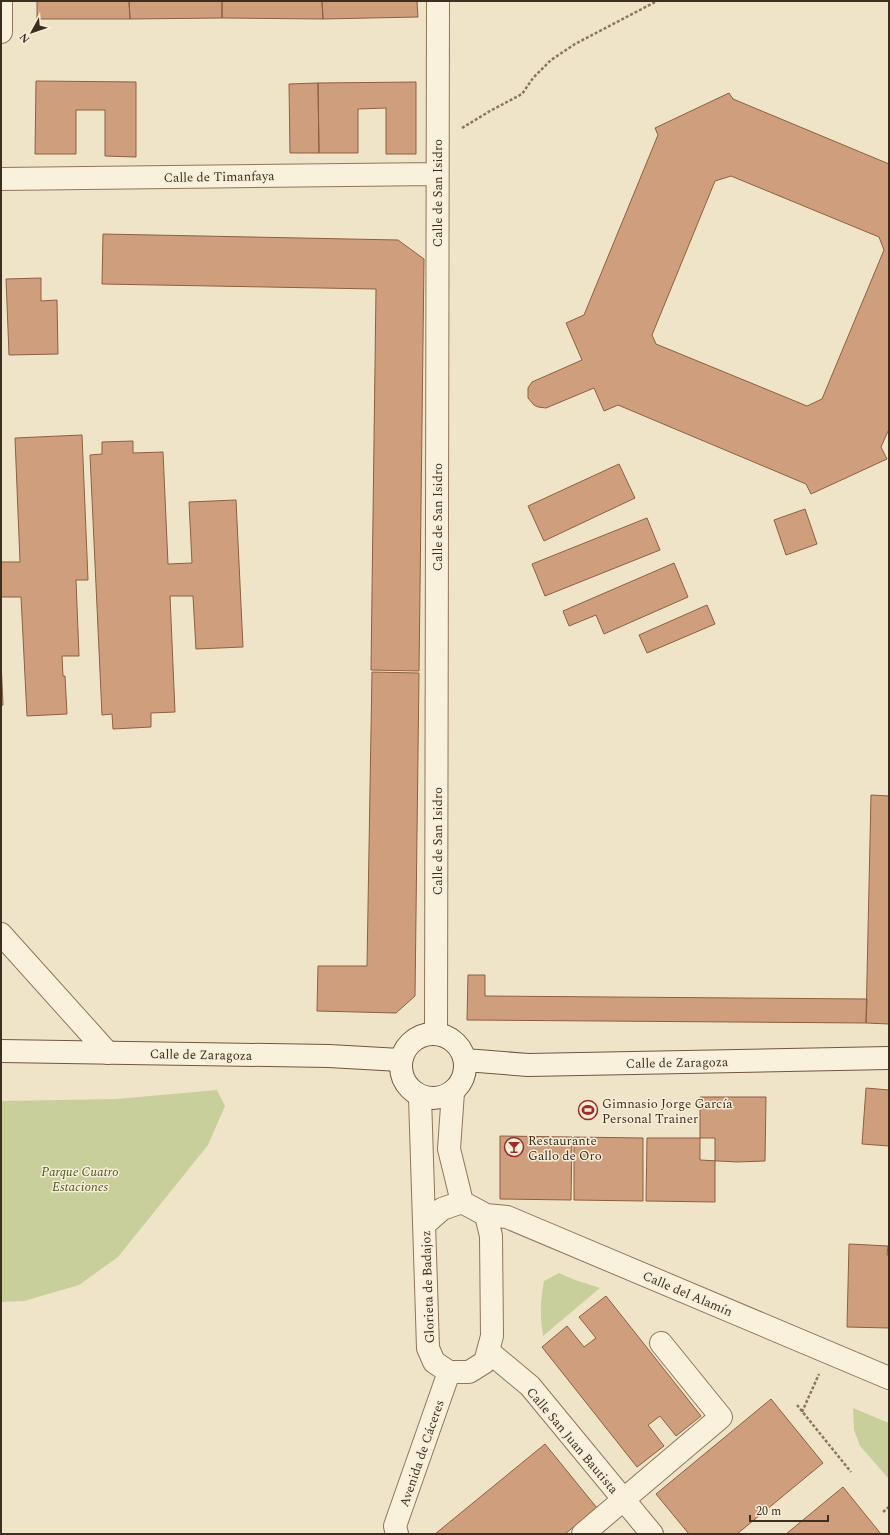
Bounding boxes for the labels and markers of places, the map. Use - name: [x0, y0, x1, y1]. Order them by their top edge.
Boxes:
- place label: Gimnasio Jorge García Personal Trainer: [602, 1094, 733, 1129]
- sports icon: Gimnasio Jorge García Personal Trainer: [577, 1099, 599, 1121]
- place label: Restaurante Gallo de Oro: [528, 1131, 602, 1166]
- bar icon: Restaurante Gallo de Oro: [503, 1136, 525, 1158]

